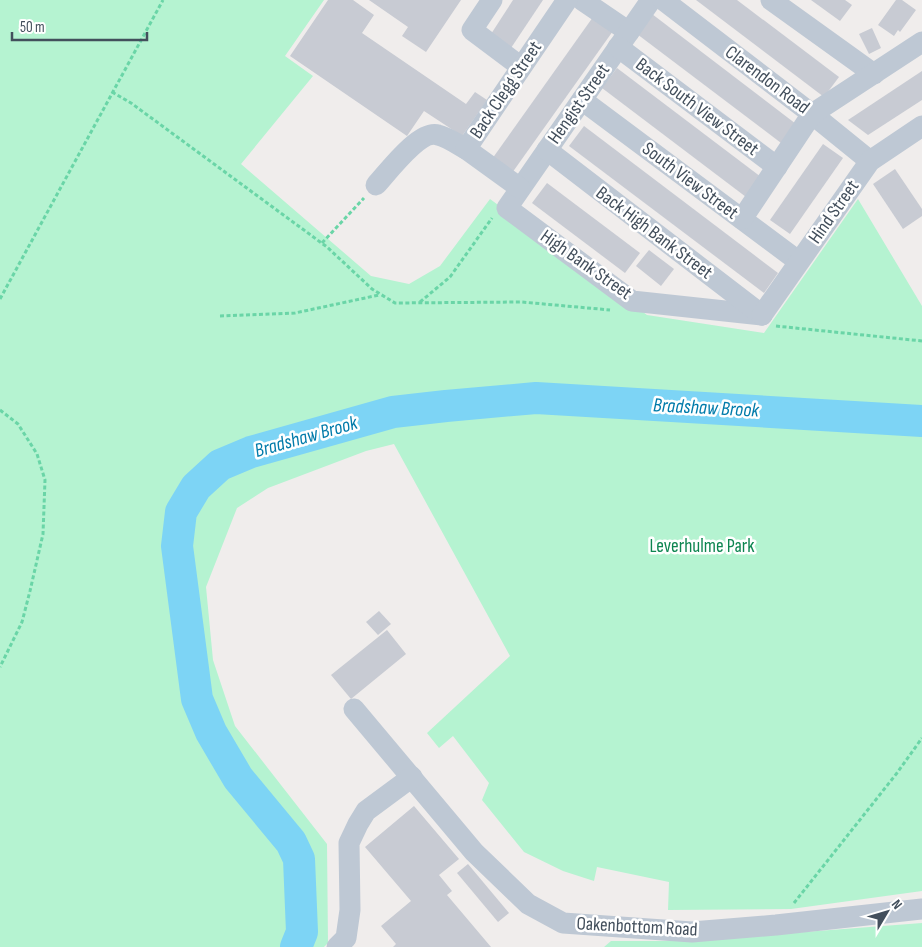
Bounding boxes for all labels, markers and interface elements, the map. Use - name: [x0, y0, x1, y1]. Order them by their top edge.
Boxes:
- scale bar: [12, 10, 148, 42]
- text: 50 m: [20, 18, 45, 37]
- street label: Back Clegg Street: [465, 37, 547, 143]
- street label: Clarendon Road: [720, 41, 814, 119]
- street label: Back South View Street: [631, 53, 763, 161]
- street label: Hengist Street: [543, 59, 615, 148]
- street label: South View Street: [637, 137, 743, 225]
- street label: Hind Street: [804, 176, 864, 248]
- street label: Back High Bank Street: [591, 182, 717, 284]
- street label: High Bank Street: [536, 225, 636, 305]
- water label: Bradshaw Brook: [653, 393, 760, 423]
- water label: Bradshaw Brook: [252, 411, 361, 463]
- park label: Leverhulme Park: [650, 535, 755, 558]
- north arrow: [862, 887, 912, 937]
- text: N: [888, 896, 906, 912]
- street label: Oakenbottom Road: [576, 912, 698, 942]

